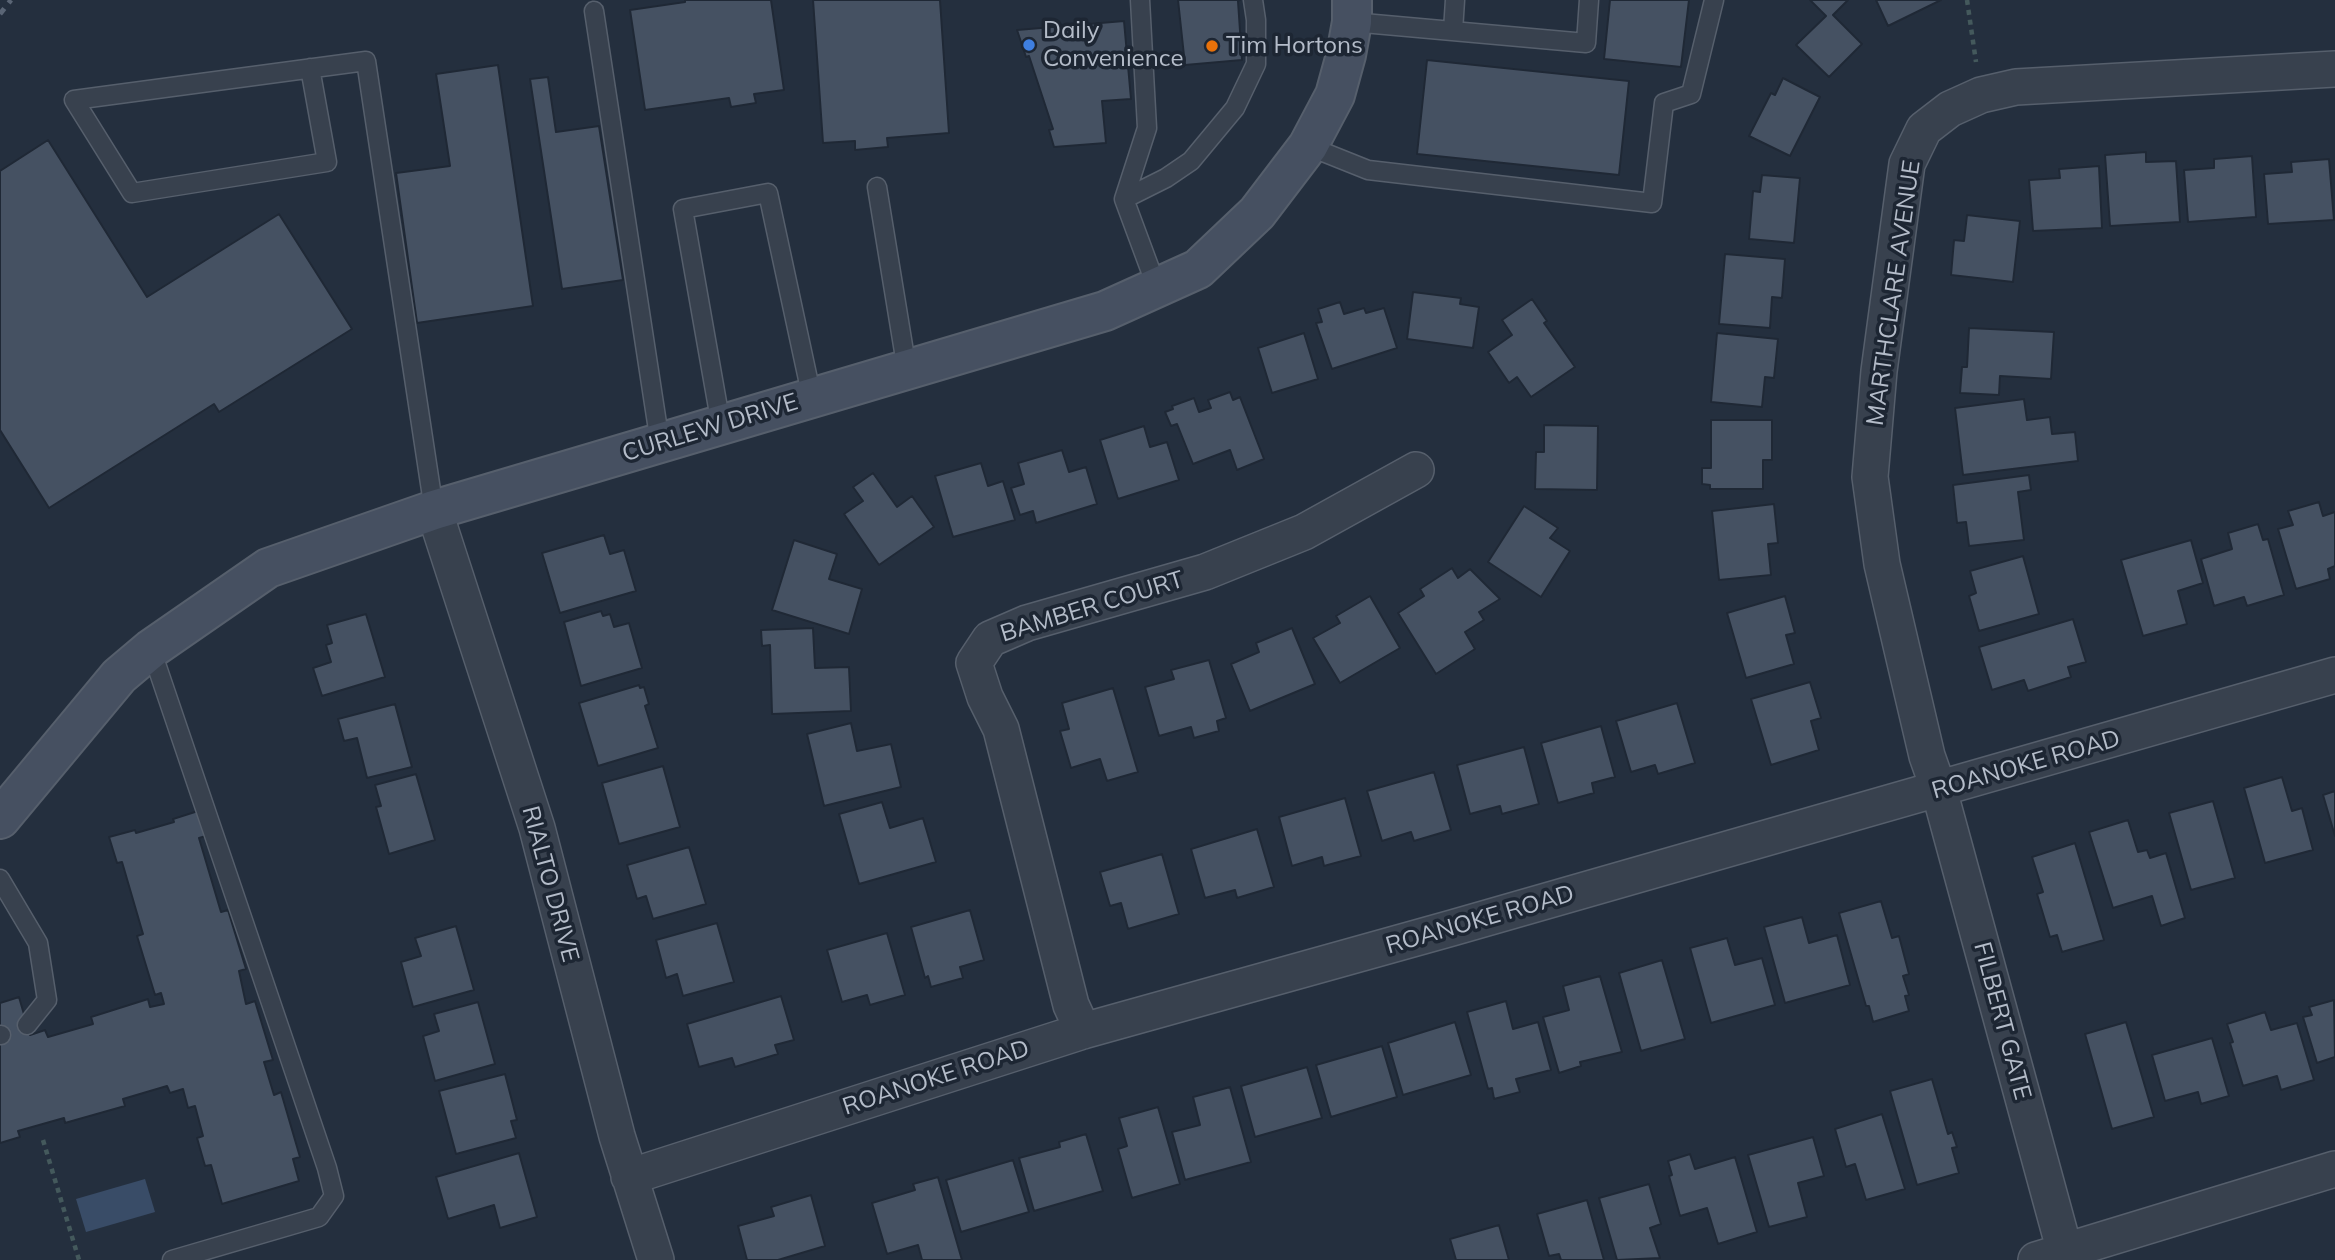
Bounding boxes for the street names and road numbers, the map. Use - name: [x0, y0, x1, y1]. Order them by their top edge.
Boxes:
- street label: MARTHCLARE AVENUE: [1861, 158, 1927, 428]
- street label: CURLEW DRIVE: [619, 388, 801, 468]
- street label: BAMBER COURT: [997, 565, 1187, 649]
- street label: ROANOKE ROAD: [1928, 724, 2124, 806]
- street label: RIALTO DRIVE: [515, 803, 585, 965]
- street label: ROANOKE ROAD: [1382, 879, 1578, 961]
- street label: FILBERT GATE: [1967, 939, 2037, 1103]
- street label: ROANOKE ROAD: [839, 1034, 1033, 1122]

